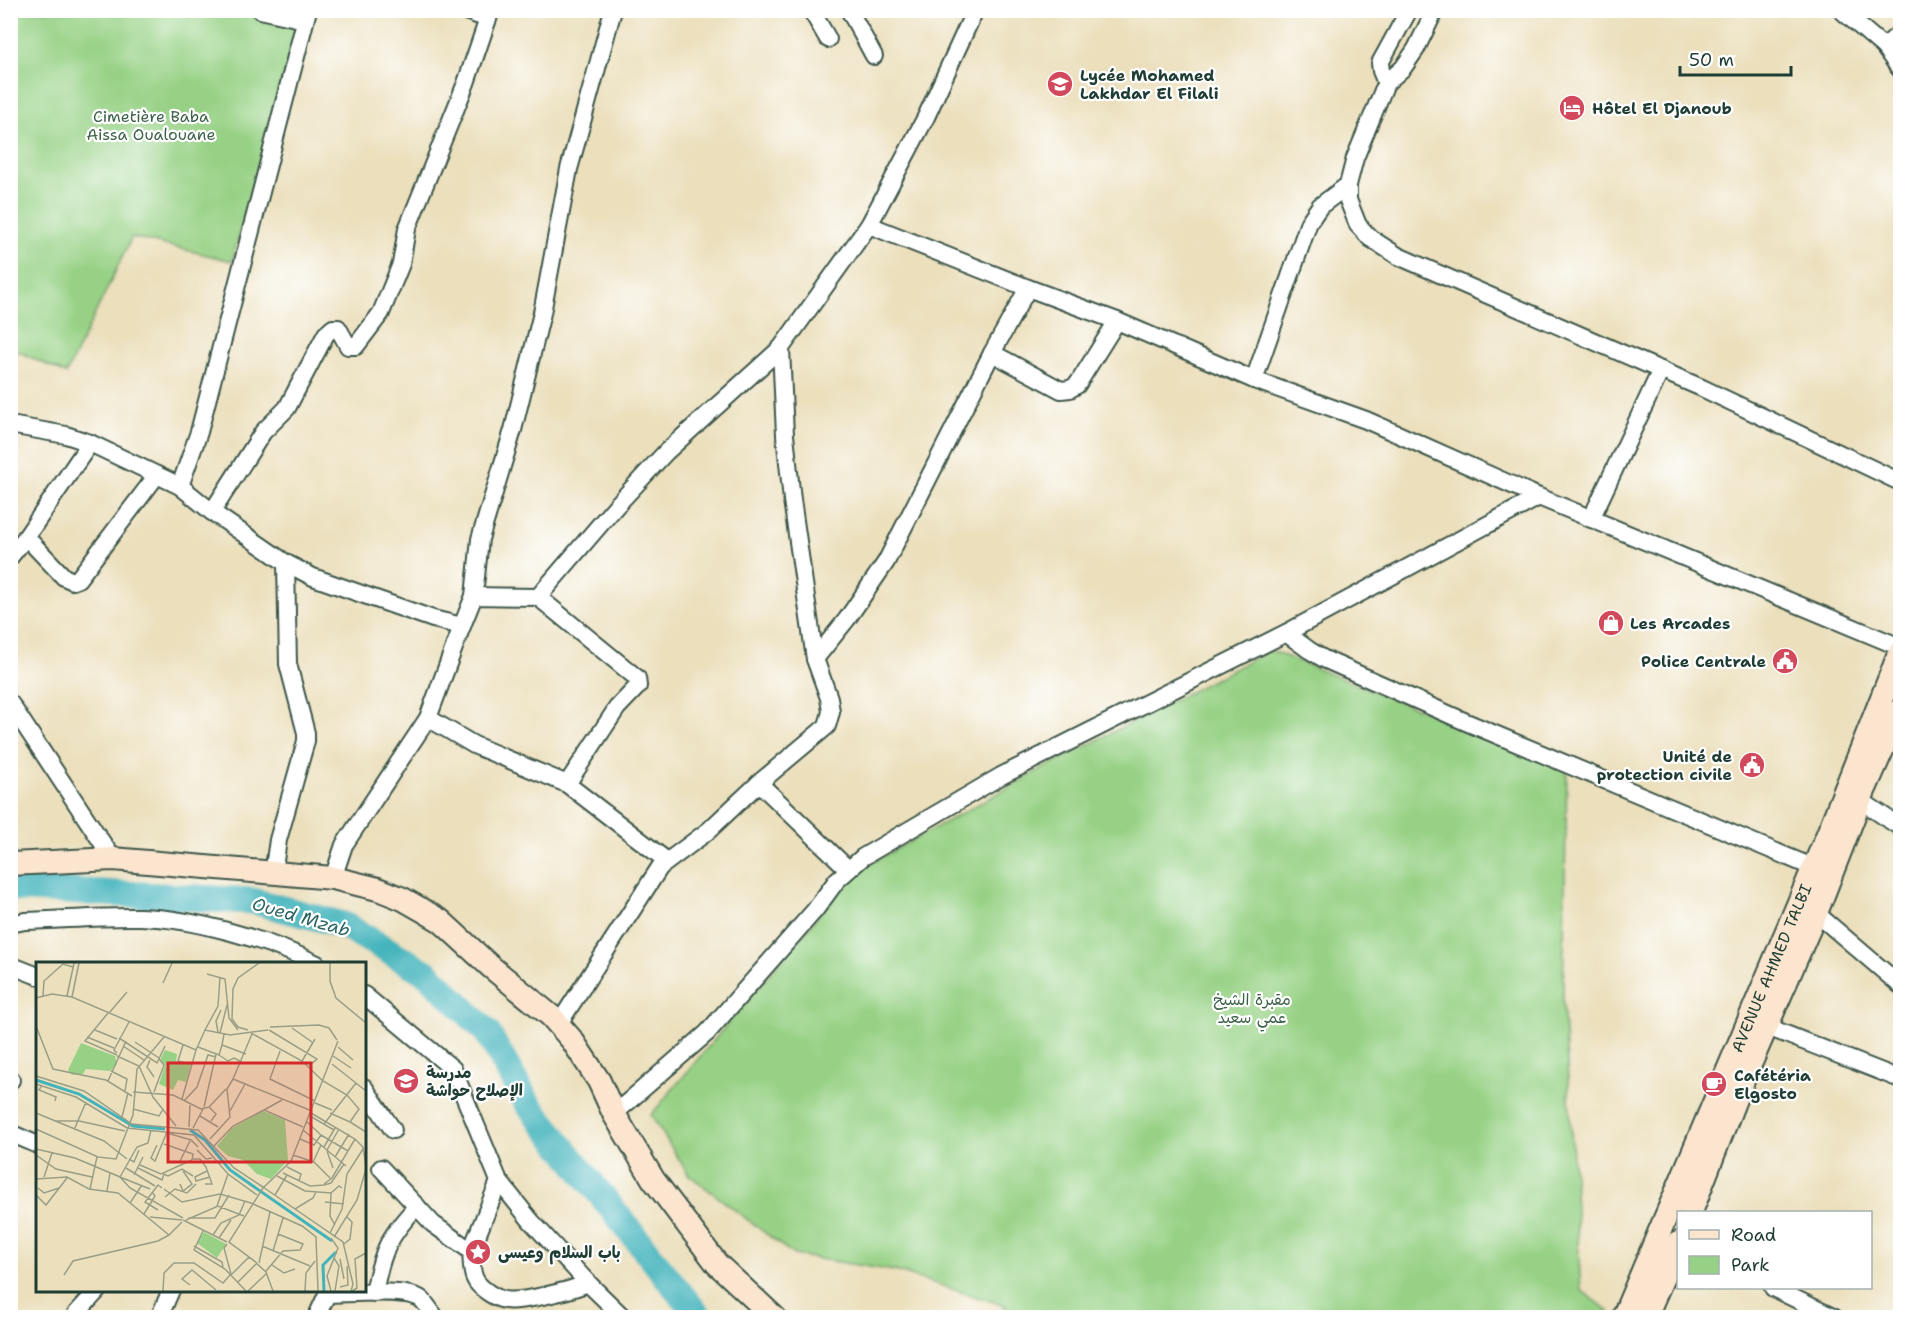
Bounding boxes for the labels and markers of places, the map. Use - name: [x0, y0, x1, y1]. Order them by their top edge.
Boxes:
- place label: Lycée Mohamed Lakhdar El Filali: [1080, 65, 1219, 104]
- school or university icon: Lycée Mohamed Lakhdar El Filali: [1045, 69, 1075, 99]
- hotel icon: Hôtel El Djanoub: [1557, 93, 1587, 123]
- place label: Hôtel El Djanoub: [1592, 98, 1732, 119]
- shop icon: Les Arcades: [1596, 608, 1626, 638]
- place label: Les Arcades: [1630, 613, 1730, 634]
- public building icon: Police Centrale: [1770, 646, 1800, 676]
- place label: Police Centrale: [1641, 651, 1766, 672]
- place label: Unité de protection civile: [1597, 746, 1732, 785]
- public building icon: Unité de protection civile: [1737, 750, 1767, 780]
- place label: مدرسة الإصلاح حواشة: [426, 1062, 523, 1101]
- place label: Cafétéria Elgosto: [1734, 1065, 1811, 1104]
- school or university icon: مدرسة الإصلاح حواشة: [391, 1066, 421, 1096]
- cafe icon: Cafétéria Elgosto: [1699, 1069, 1729, 1099]
- place icon: باب السلام وعيسى: [463, 1237, 493, 1267]
- place label: باب السلام وعيسى: [498, 1242, 621, 1265]

